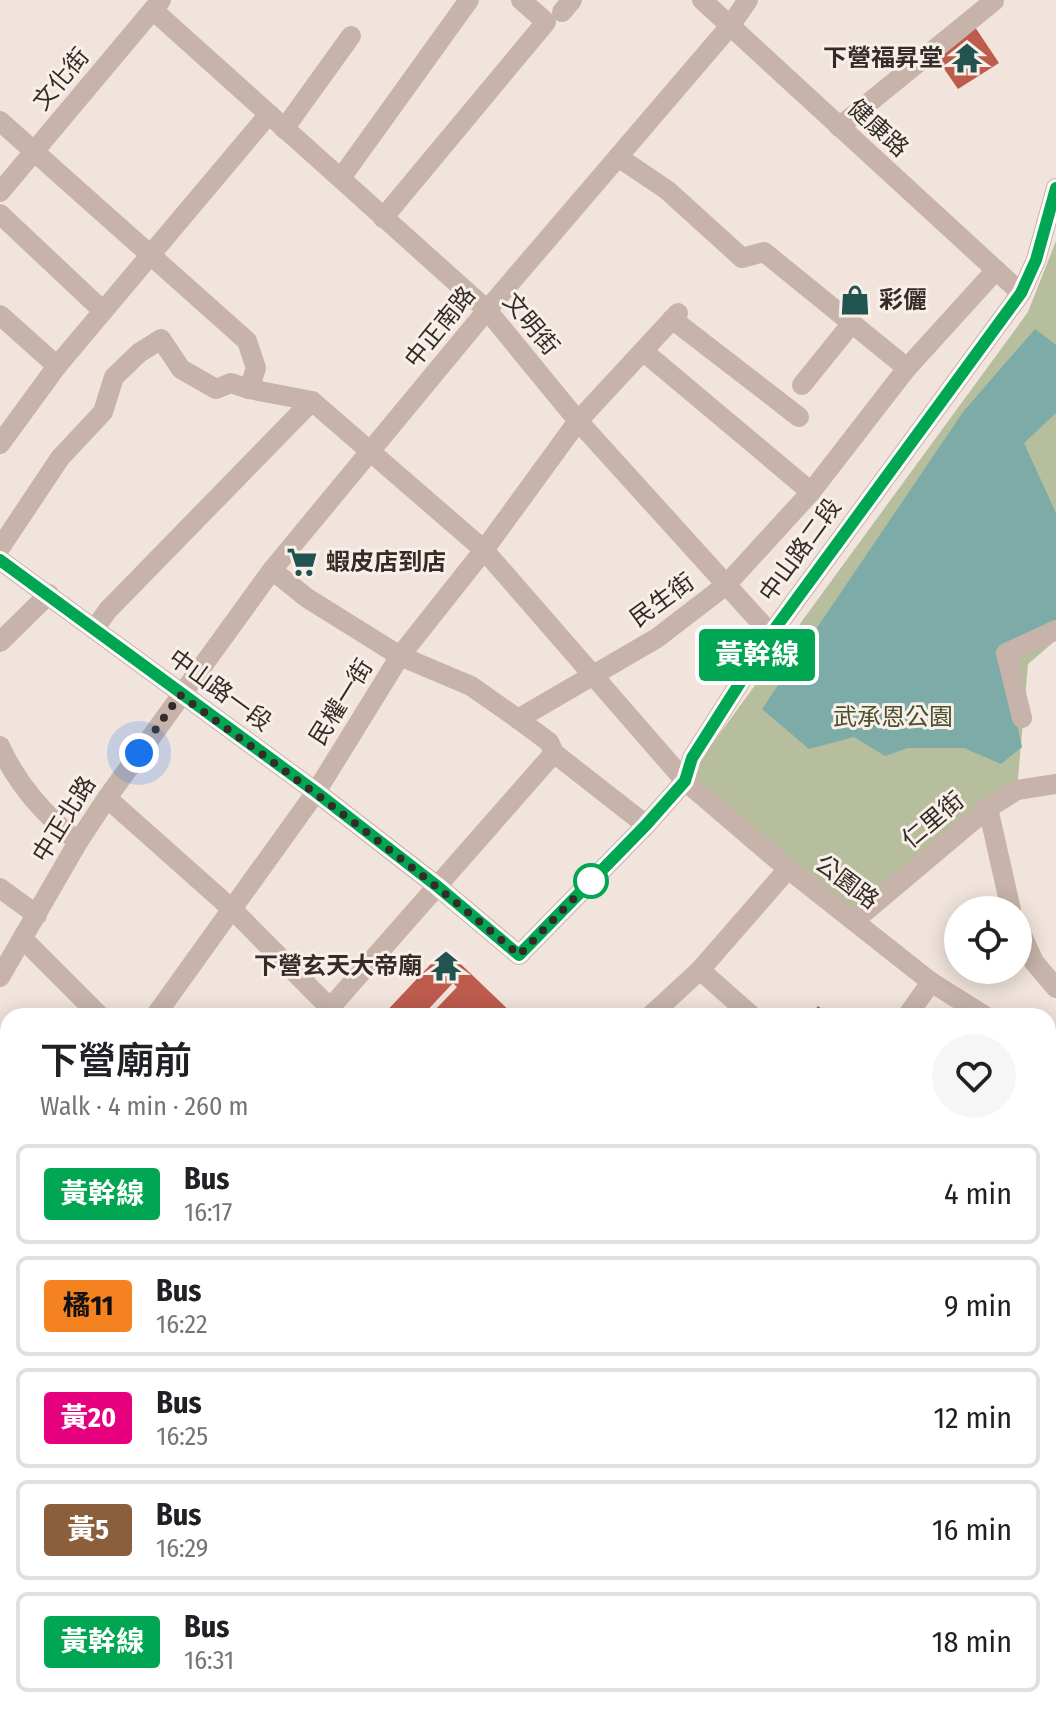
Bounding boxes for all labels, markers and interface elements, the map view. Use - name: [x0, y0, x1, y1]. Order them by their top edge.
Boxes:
- temple icon: 下營福昇堂: [950, 41, 984, 75]
- street label: 文化街: [27, 42, 95, 116]
- place label: 下營福昇堂: [823, 44, 943, 72]
- street label: 健康路: [842, 94, 914, 162]
- street label: 中正南路: [399, 281, 481, 373]
- shop icon: 彩儷: [838, 283, 872, 317]
- place label: 彩儷: [879, 286, 927, 314]
- street label: 文明街: [497, 287, 565, 361]
- street label: 中山路二段: [753, 493, 847, 607]
- supermarket icon: 蝦皮店到店: [285, 545, 319, 579]
- place label: 蝦皮店到店: [326, 548, 446, 576]
- street label: 民生街: [625, 568, 699, 632]
- line badge: 黃幹線: [711, 629, 803, 681]
- text: 黃幹線: [715, 638, 799, 671]
- street label: 中山路一段: [163, 643, 277, 737]
- street label: 民權一街: [304, 654, 378, 750]
- park label: 武承恩公園: [833, 703, 953, 731]
- your location: [119, 733, 159, 773]
- street label: 中正北路: [27, 771, 101, 867]
- street label: 仁里街: [896, 786, 970, 854]
- street label: 公園路: [810, 849, 884, 915]
- unlabelled marker: [574, 864, 608, 898]
- map controls: [944, 896, 1032, 984]
- button: locate: [944, 896, 1032, 984]
- temple icon: 下營玄天大帝廟: [429, 949, 463, 983]
- place label: 下營玄天大帝廟: [254, 952, 422, 980]
- button: heart: [932, 1034, 1016, 1118]
- text: 下營廟前: [40, 1038, 192, 1084]
- text: Walk · 4 min · 260 m: [40, 1091, 249, 1122]
- text: Bus: [184, 1161, 230, 1197]
- text: 4 min: [944, 1176, 1012, 1212]
- text: 黃幹線: [60, 1177, 144, 1210]
- text: 16:17: [184, 1197, 232, 1228]
- text: Bus: [156, 1273, 201, 1309]
- text: 9 min: [944, 1288, 1012, 1324]
- text: 橘11: [62, 1289, 114, 1322]
- text: 16:22: [156, 1309, 207, 1340]
- text: Bus: [156, 1385, 202, 1421]
- text: 12 min: [934, 1400, 1012, 1436]
- text: 黃20: [60, 1401, 116, 1434]
- text: 16:25: [156, 1421, 208, 1452]
- text: Bus: [156, 1497, 201, 1533]
- text: 16 min: [932, 1512, 1012, 1548]
- text: 黃5: [67, 1513, 109, 1546]
- text: 16:29: [156, 1533, 208, 1564]
- text: Bus: [184, 1609, 230, 1645]
- text: 18 min: [932, 1624, 1012, 1660]
- text: 黃幹線: [60, 1625, 144, 1658]
- text: 16:31: [184, 1645, 234, 1676]

